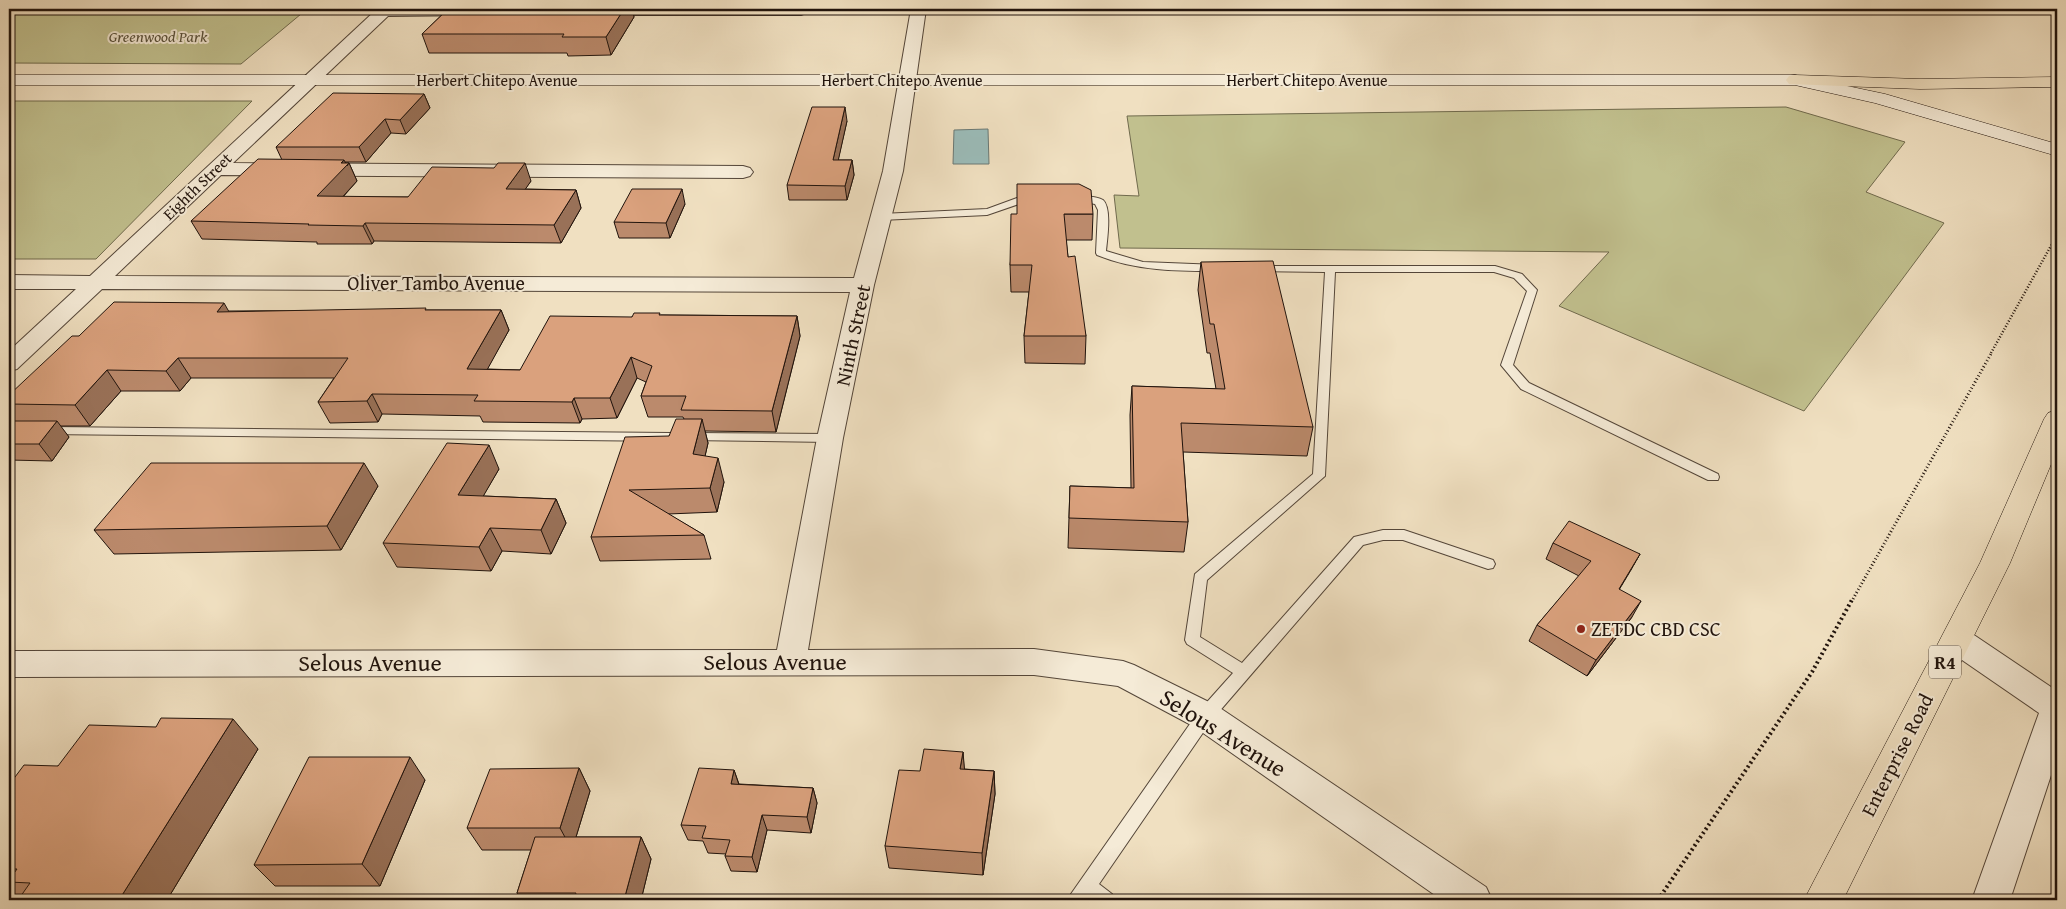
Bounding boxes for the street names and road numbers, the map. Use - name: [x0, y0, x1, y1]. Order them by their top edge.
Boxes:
- street label: Herbert Chitepo Avenue: [416, 68, 578, 92]
- street label: Herbert Chitepo Avenue: [821, 68, 983, 92]
- street label: Herbert Chitepo Avenue: [1226, 68, 1388, 92]
- street label: Eighth Street: [157, 147, 237, 225]
- street label: Oliver Tambo Avenue: [347, 268, 525, 297]
- street label: Ninth Street: [828, 281, 877, 388]
- street label: Selous Avenue: [703, 644, 847, 679]
- street label: Selous Avenue: [298, 645, 442, 680]
- road number: R4: [1929, 646, 1961, 679]
- street label: Selous Avenue: [1153, 680, 1293, 785]
- street label: Enterprise Road: [1853, 688, 1940, 821]

